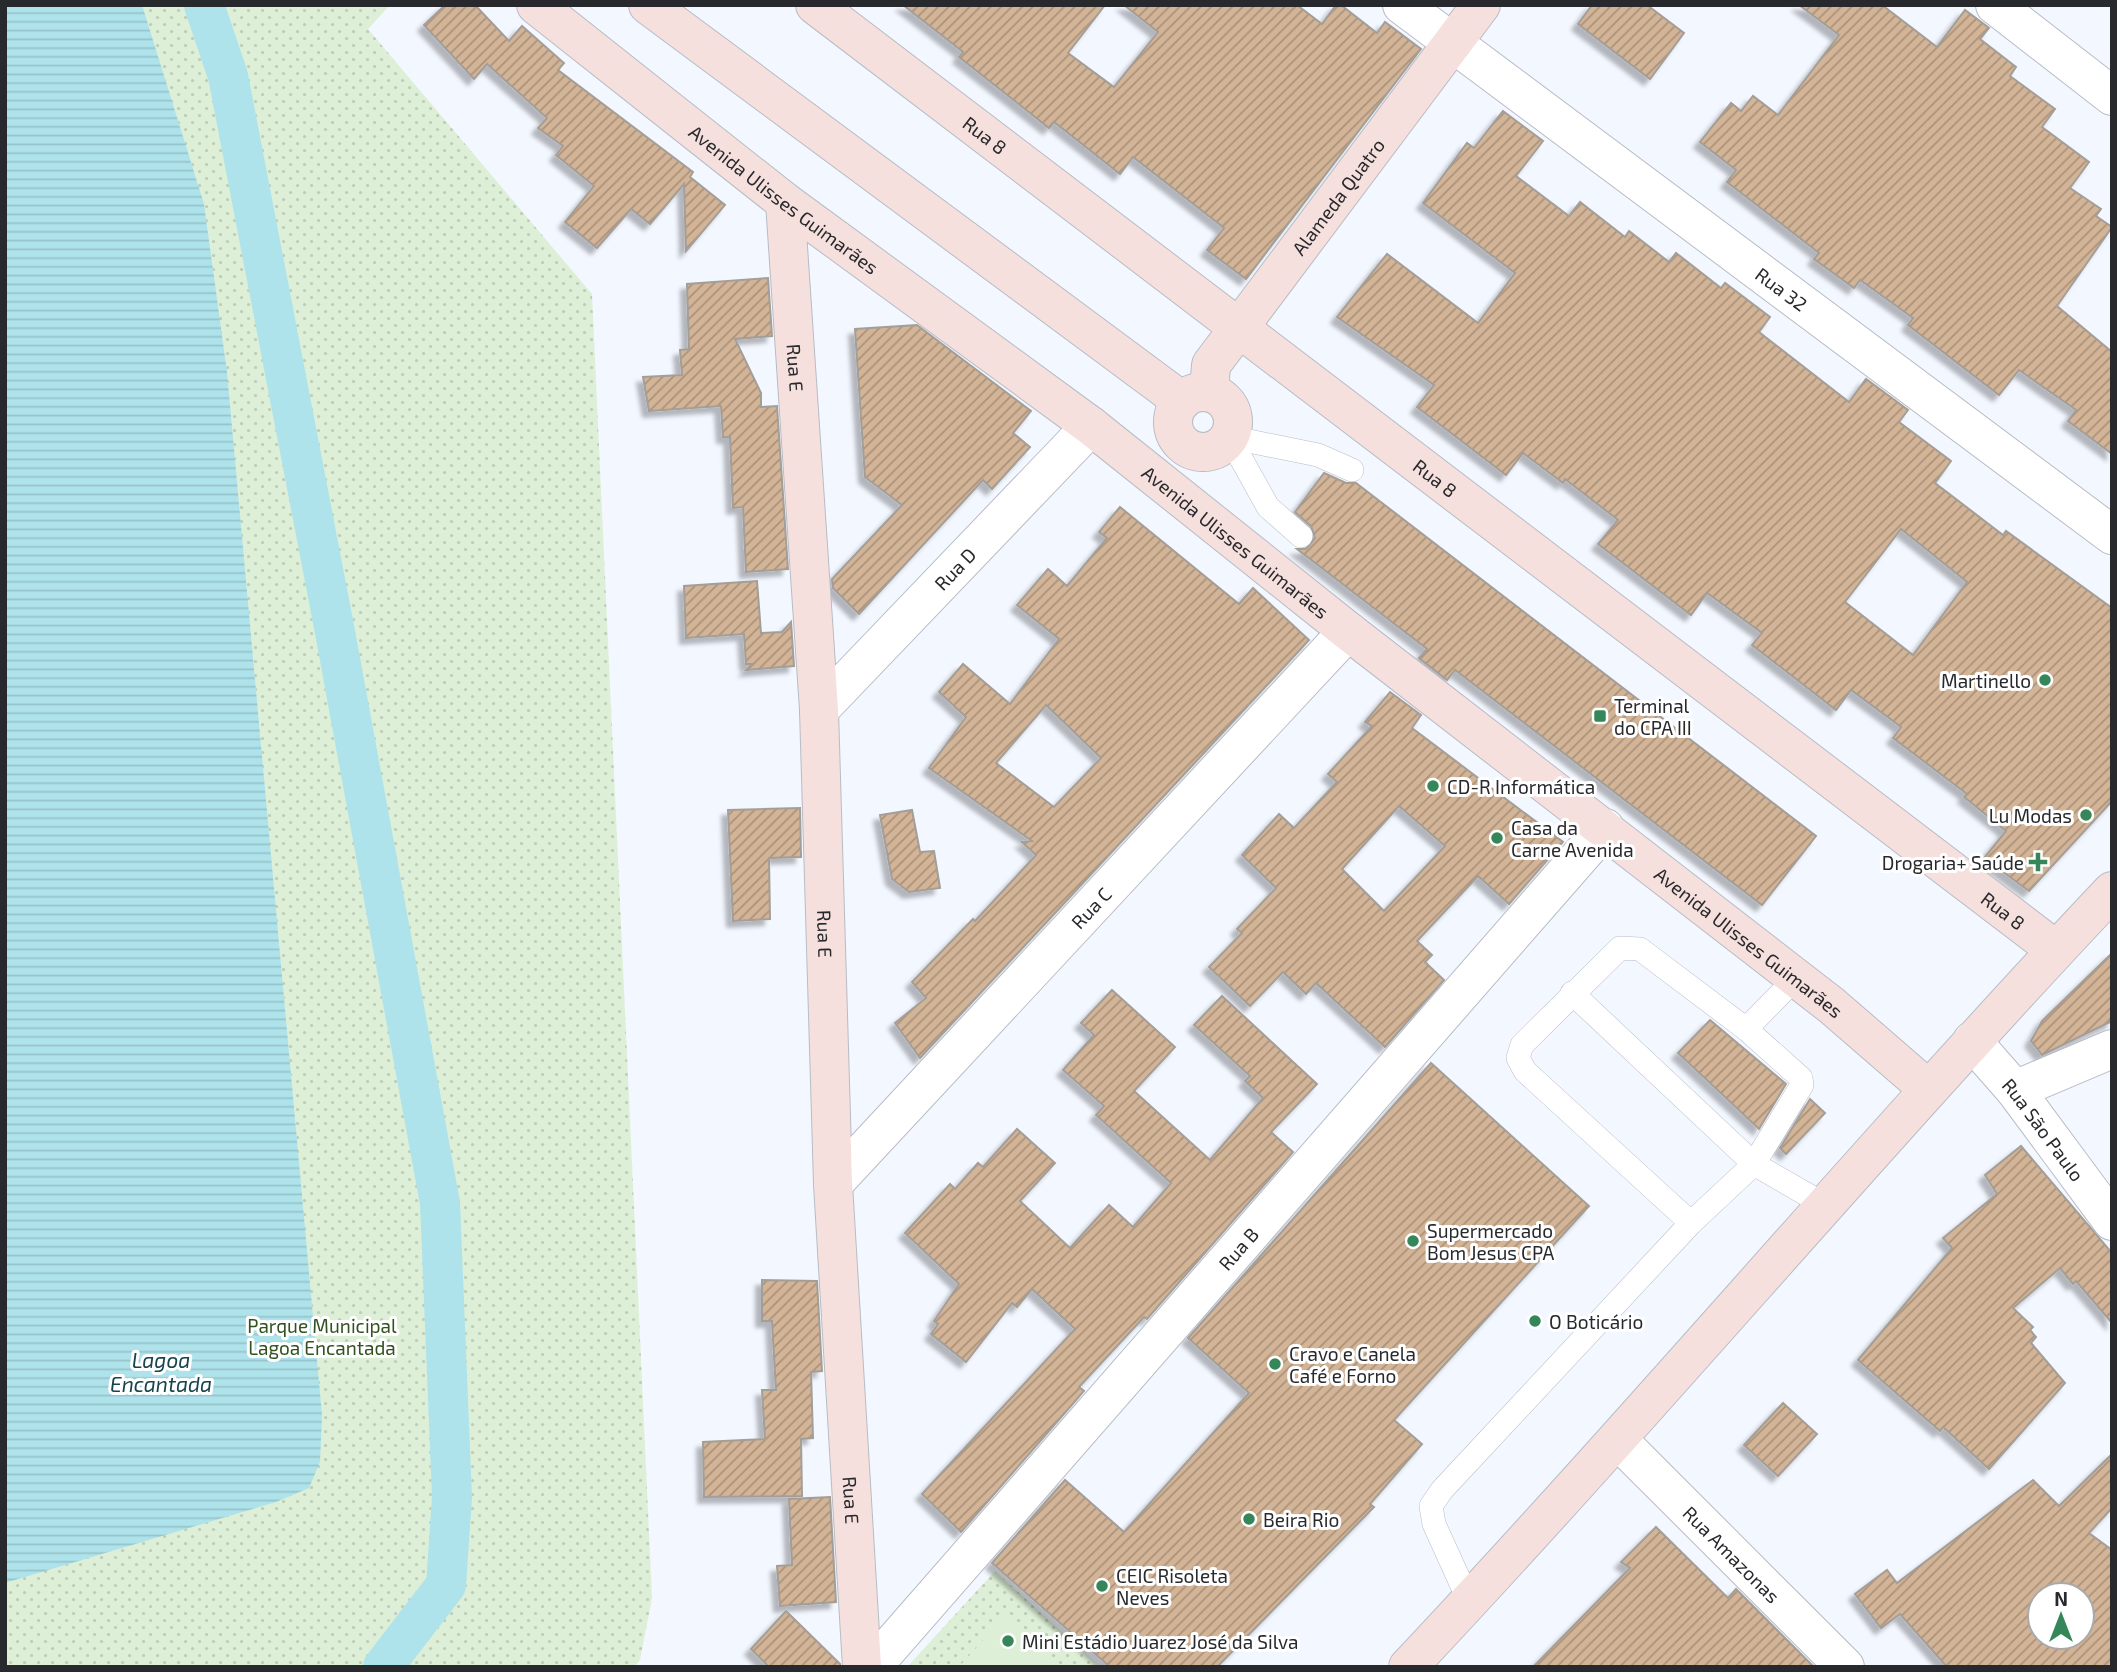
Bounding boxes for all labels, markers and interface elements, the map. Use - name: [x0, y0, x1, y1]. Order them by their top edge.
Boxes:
- street label: Rua 8: [959, 111, 1012, 159]
- street label: Avenida Ulisses Guimarães: [685, 119, 883, 278]
- street label: Alameda Quatro: [1286, 133, 1389, 259]
- street label: Rua 32: [1752, 262, 1812, 315]
- street label: Rua E: [783, 343, 809, 392]
- street label: Rua 8: [1409, 454, 1462, 501]
- street label: Avenida Ulisses Guimarães: [1138, 460, 1334, 623]
- street label: Rua D: [929, 542, 980, 594]
- place label: Martinello: [1941, 669, 2031, 692]
- marker: Martinello: [2037, 672, 2053, 688]
- place label: Terminal do CPA III: [1614, 694, 1692, 739]
- marker: Terminal do CPA III: [1592, 708, 1608, 724]
- place label: CD-R Informática: [1447, 775, 1595, 798]
- marker: CD-R Informática: [1425, 778, 1441, 794]
- place label: Lu Modas: [1989, 804, 2072, 827]
- marker: Lu Modas: [2078, 807, 2094, 823]
- place label: Casa da Carne Avenida: [1511, 816, 1634, 861]
- marker: Casa da Carne Avenida: [1489, 830, 1505, 846]
- place label: Drogaria+ Saúde: [1882, 851, 2024, 874]
- marker: Drogaria+ Saúde: [2030, 854, 2046, 870]
- street label: Avenida Ulisses Guimarães: [1651, 862, 1848, 1022]
- street label: Rua C: [1066, 882, 1116, 933]
- street label: Rua 8: [1977, 886, 2030, 934]
- street label: Rua E: [813, 909, 838, 958]
- street label: Rua São Paulo: [1998, 1073, 2090, 1185]
- place label: Supermercado Bom Jesus CPA: [1427, 1219, 1554, 1264]
- street label: Rua B: [1213, 1222, 1263, 1274]
- marker: Supermercado Bom Jesus CPA: [1405, 1233, 1421, 1249]
- place label: O Boticário: [1549, 1310, 1643, 1333]
- marker: O Boticário: [1527, 1313, 1543, 1329]
- park label: Parque Municipal Lagoa Encantada: [247, 1314, 397, 1359]
- place label: Cravo e Canela Café e Forno: [1289, 1342, 1416, 1387]
- water label: Lagoa Encantada: [110, 1347, 212, 1396]
- marker: Cravo e Canela Café e Forno: [1267, 1356, 1283, 1372]
- street label: Rua E: [839, 1475, 865, 1525]
- street label: Rua Amazonas: [1679, 1501, 1785, 1607]
- place label: Beira Rio: [1263, 1508, 1339, 1531]
- marker: Beira Rio: [1241, 1511, 1257, 1527]
- place label: CEIC Risoleta Neves: [1116, 1564, 1228, 1609]
- marker: CEIC Risoleta Neves: [1094, 1578, 1110, 1594]
- north arrow: [2026, 1581, 2096, 1651]
- text: N: [2054, 1587, 2068, 1610]
- place label: Mini Estádio Juarez José da Silva: [1022, 1630, 1298, 1653]
- marker: Mini Estádio Juarez José da Silva: [1000, 1633, 1016, 1649]

